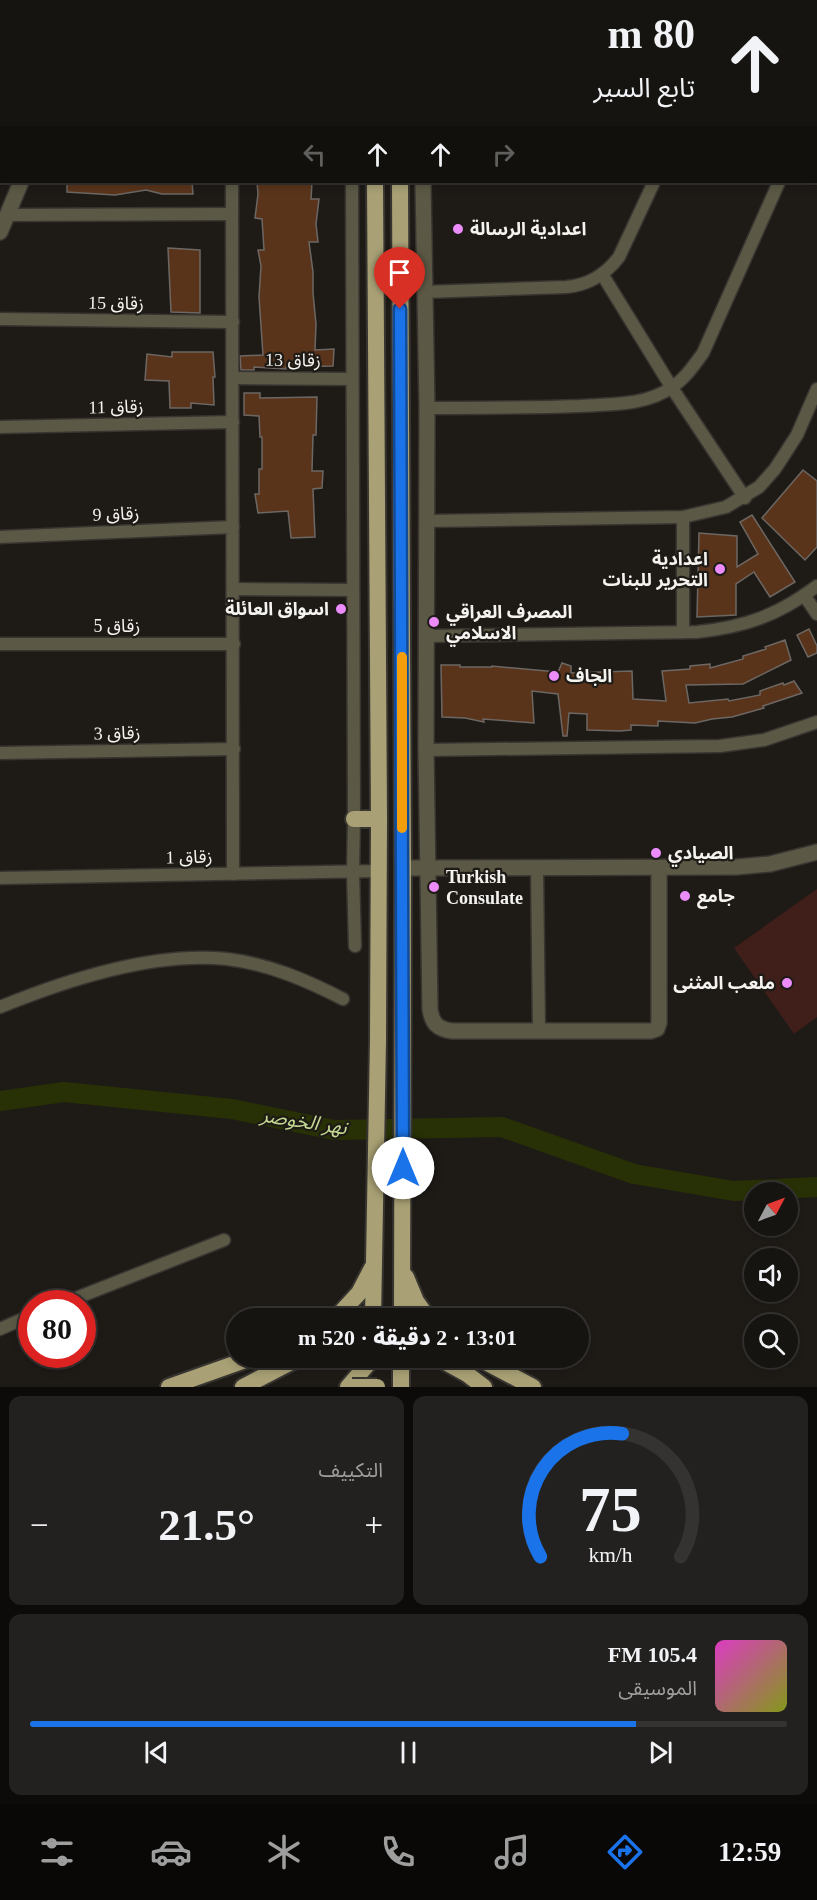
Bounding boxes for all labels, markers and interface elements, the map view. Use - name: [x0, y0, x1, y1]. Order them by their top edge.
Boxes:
- text: 80 m: [608, 11, 695, 57]
- icon: ahead: [716, 24, 794, 102]
- text: تابع السير: [594, 73, 695, 103]
- icon: left: [298, 138, 331, 171]
- icon: ahead: [361, 138, 394, 171]
- icon: ahead: [424, 138, 457, 171]
- icon: right: [487, 138, 520, 171]
- place label: اعدادية الرسالة: [470, 219, 586, 240]
- marker: اعدادية الرسالة: [451, 222, 465, 236]
- pin: [374, 247, 425, 309]
- icon: arrive: [383, 256, 416, 289]
- street label: زقاق 15: [88, 293, 144, 314]
- street label: زقاق 13: [265, 350, 321, 371]
- street label: زقاق 11: [88, 397, 144, 418]
- street label: زقاق 9: [92, 503, 140, 526]
- place label: اعدادية التحرير للبنات: [602, 549, 708, 591]
- marker: اعدادية التحرير للبنات: [713, 562, 727, 576]
- place label: اسواق العائلة: [225, 599, 329, 619]
- marker: اسواق العائلة: [334, 602, 348, 616]
- place label: المصرف العراقي الاسلامي: [446, 602, 572, 647]
- marker: المصرف العراقي الاسلامي: [427, 615, 441, 629]
- street label: زقاق 5: [94, 616, 140, 637]
- place label: الجاف: [566, 666, 612, 686]
- marker: الجاف: [547, 669, 561, 683]
- street label: زقاق 3: [93, 723, 141, 744]
- place label: الصيادي: [668, 843, 734, 867]
- marker: الصيادي: [649, 846, 663, 860]
- street label: زقاق 1: [165, 847, 213, 868]
- place label: Turkish Consulate: [446, 867, 523, 908]
- marker: Turkish Consulate: [427, 880, 441, 894]
- place label: جامع: [697, 886, 735, 909]
- marker: جامع: [678, 889, 692, 903]
- place label: ملعب المثنى: [673, 973, 775, 993]
- marker: ملعب المثنى: [780, 976, 794, 990]
- water label: نهر الخوصر: [257, 1103, 350, 1140]
- position arrow: [371, 1136, 435, 1200]
- north arrow: [744, 1182, 798, 1236]
- map controls: [744, 1182, 798, 1368]
- button: sound: [744, 1248, 798, 1302]
- speed limit sign: 80: [18, 1290, 96, 1368]
- button: search: [744, 1314, 798, 1368]
- text: 13:01 · 2 دقيقة · 520 m: [298, 1325, 517, 1350]
- text: التكييف: [319, 1459, 383, 1481]
- text: 75: [579, 1475, 642, 1544]
- text: 21.5°: [158, 1500, 255, 1550]
- text: −: [30, 1507, 49, 1543]
- text: +: [364, 1507, 383, 1543]
- text: km/h: [588, 1544, 633, 1568]
- text: 105.4 FM: [608, 1642, 697, 1667]
- text: الموسيقى: [618, 1677, 697, 1699]
- icon: previous: [140, 1736, 173, 1769]
- icon: pause: [392, 1736, 425, 1769]
- icon: next: [644, 1736, 677, 1769]
- icon: filters: [36, 1831, 78, 1873]
- icon: car: [150, 1831, 192, 1873]
- icon: climate: [263, 1831, 305, 1873]
- icon: phone: [377, 1831, 419, 1873]
- icon: music: [491, 1831, 533, 1873]
- icon: directions: [604, 1831, 646, 1873]
- text: 12:59: [718, 1837, 781, 1867]

